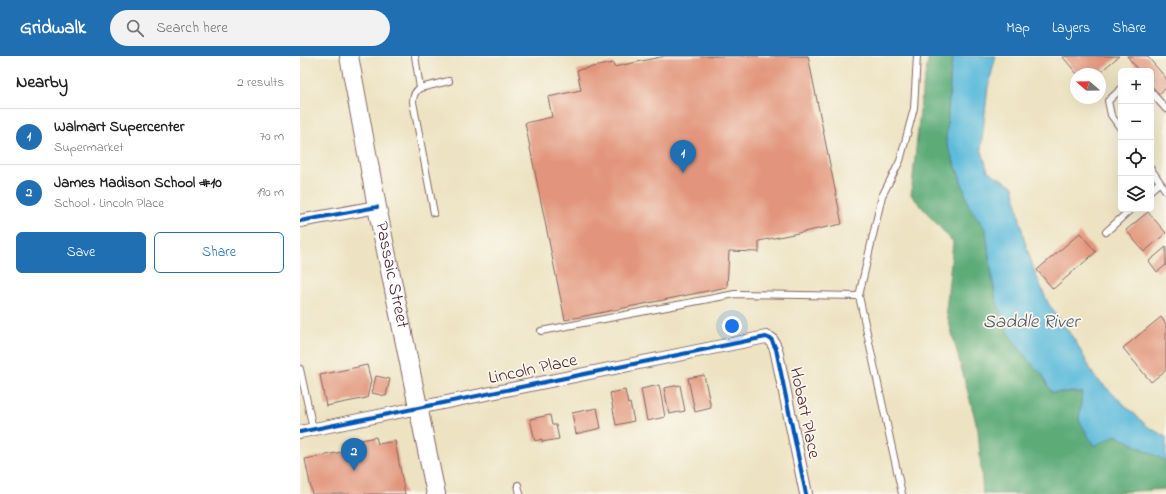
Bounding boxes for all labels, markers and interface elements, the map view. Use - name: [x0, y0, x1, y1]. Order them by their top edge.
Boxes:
- search box: [110, 10, 390, 46]
- text: Gridwalk: [20, 15, 86, 42]
- icon: search: [124, 17, 146, 39]
- text: Search here: [156, 17, 228, 39]
- text: Map: [1006, 18, 1030, 39]
- text: Layers: [1052, 18, 1090, 39]
- text: Share: [1112, 18, 1146, 39]
- north arrow: [1070, 68, 1106, 104]
- map controls: [1118, 68, 1154, 212]
- button: +: [1118, 68, 1154, 104]
- text: Nearby: [16, 70, 68, 95]
- text: 2 results: [237, 73, 284, 92]
- button: −: [1118, 104, 1154, 140]
- text: Walmart Supercenter: [54, 116, 184, 138]
- text: 1: [27, 127, 31, 146]
- text: 70 m: [260, 127, 284, 146]
- text: Supermarket: [54, 138, 124, 157]
- pin: 1: [670, 140, 696, 173]
- button: locate: [1118, 140, 1154, 176]
- text: James Madison School #10: [54, 172, 222, 194]
- button: layers: [1118, 176, 1154, 212]
- text: 2: [26, 183, 32, 202]
- text: 190 m: [257, 183, 284, 202]
- text: School · Lincoln Place: [54, 194, 164, 213]
- street label: Passaic Street: [367, 219, 415, 331]
- button: Save: [16, 232, 146, 273]
- button: Share: [154, 232, 284, 273]
- water label: Saddle River: [983, 309, 1081, 336]
- your location: [722, 316, 742, 336]
- street label: Lincoln Place: [486, 348, 581, 392]
- street label: Hobart Place: [782, 365, 827, 462]
- pin: 2: [341, 438, 367, 471]

